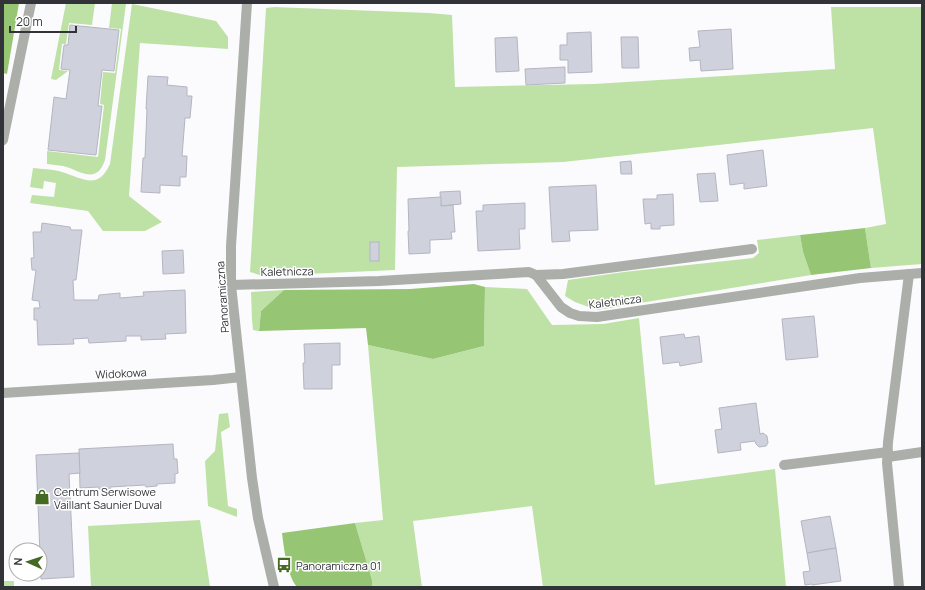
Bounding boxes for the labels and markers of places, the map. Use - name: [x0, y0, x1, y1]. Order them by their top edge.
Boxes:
- place label: Centrum Serwisowe Vaillant Saunier Duval: [54, 484, 162, 512]
- shop icon: Centrum Serwisowe Vaillant Saunier Duval: [33, 488, 51, 506]
- bus stop icon: Panoramiczna 01: [275, 556, 293, 574]
- place label: Panoramiczna 01: [296, 558, 381, 573]

